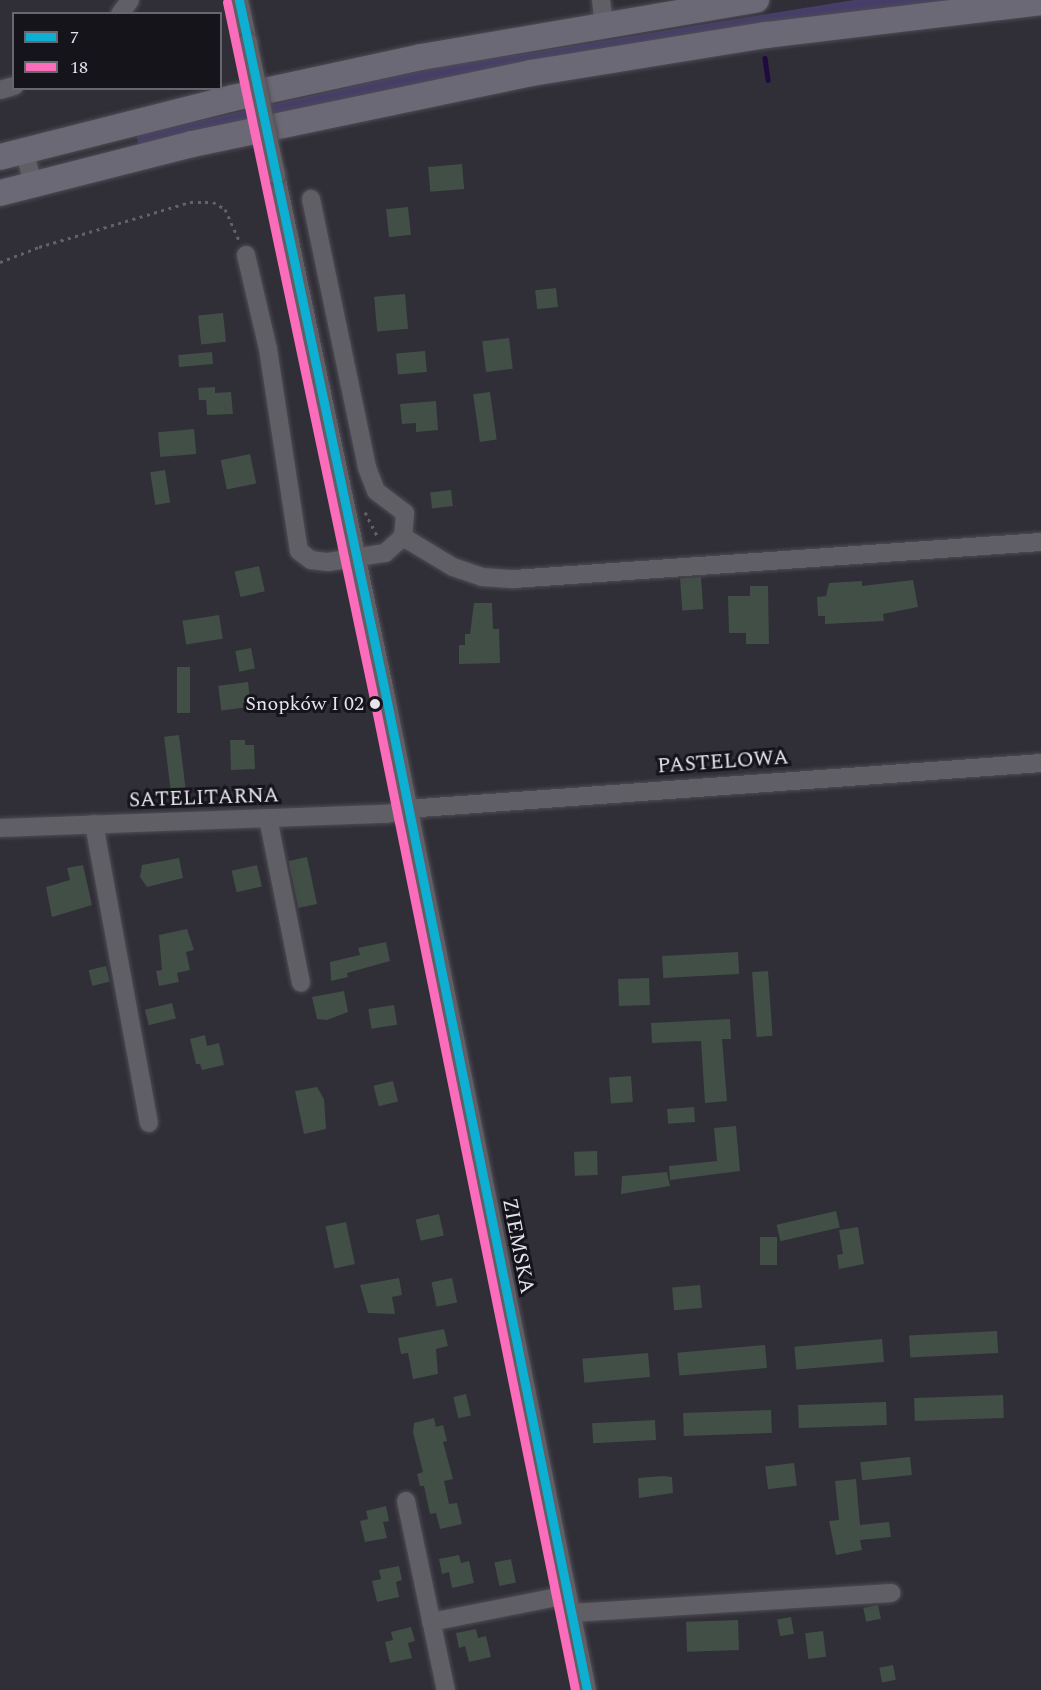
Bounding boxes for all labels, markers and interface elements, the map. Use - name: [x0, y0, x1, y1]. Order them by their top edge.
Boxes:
- legend: [12, 12, 222, 90]
- text: 7: [70, 24, 79, 51]
- text: 18: [70, 54, 88, 81]
- place label: Snopków I 02: [245, 692, 364, 716]
- marker: Snopków I 02: [369, 698, 381, 710]
- street label: PASTELOWA: [656, 745, 790, 779]
- street label: SATELITARNA: [128, 783, 280, 813]
- street label: ZIEMSKA: [496, 1196, 540, 1296]

